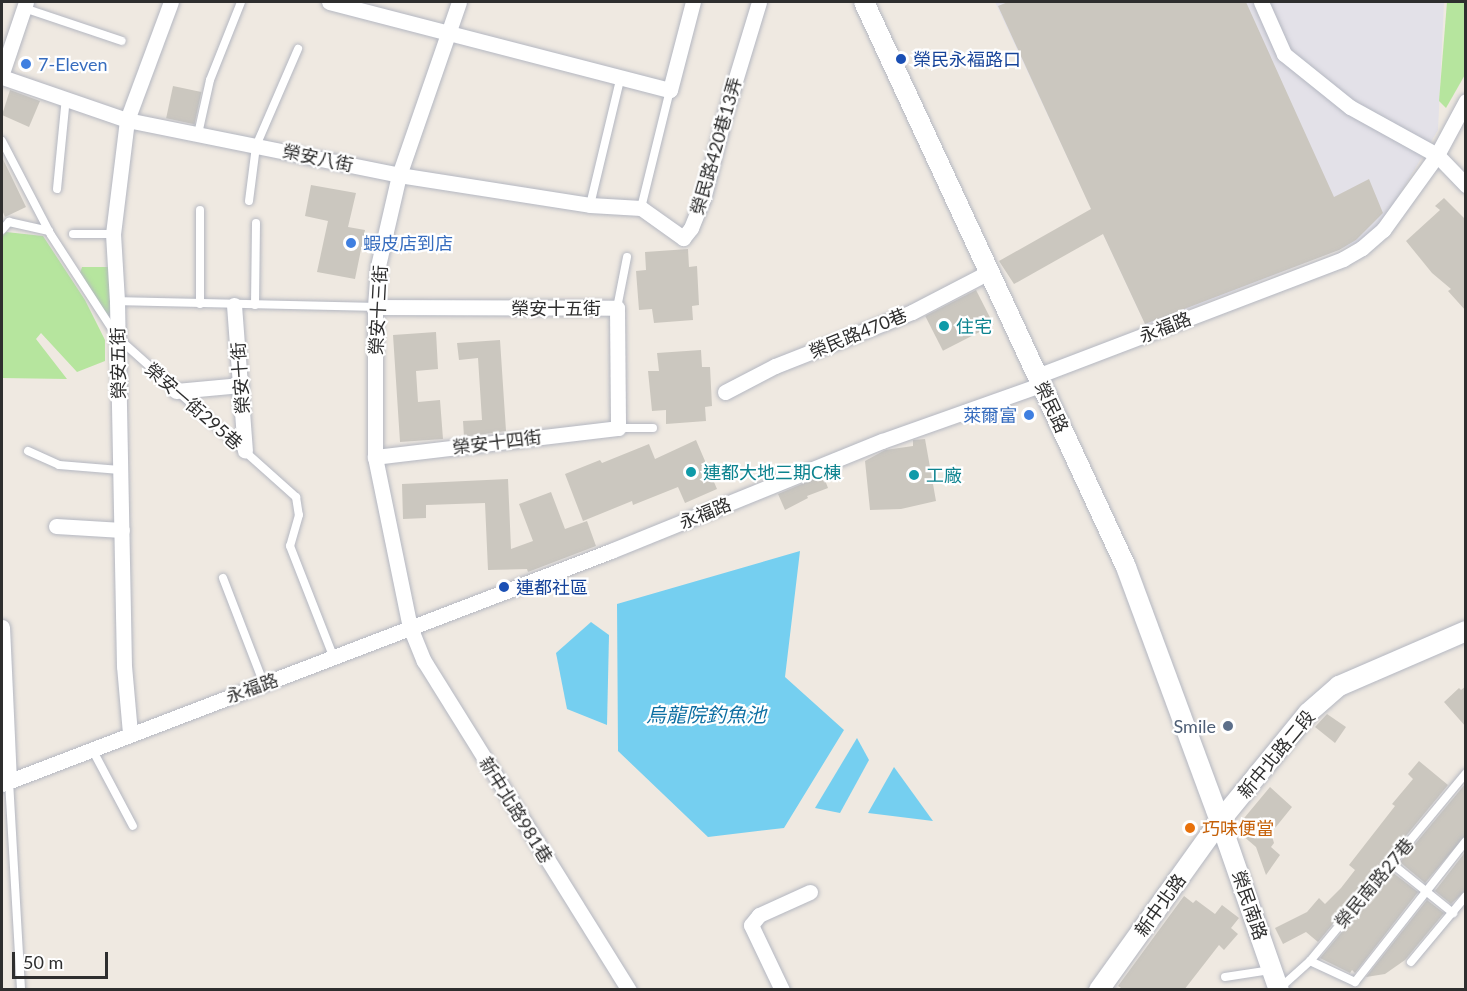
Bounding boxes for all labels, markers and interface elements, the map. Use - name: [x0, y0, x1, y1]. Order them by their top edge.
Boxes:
- place label: 榮民永褔路口: [913, 48, 1021, 70]
- marker: 榮民永褔路口: [894, 52, 908, 66]
- place label: 7-Eleven: [38, 53, 108, 75]
- marker: 7-Eleven: [19, 57, 33, 71]
- street label: 榮民路420巷13弄: [686, 75, 746, 217]
- street label: 榮安八街: [281, 140, 355, 176]
- place label: 蝦皮店到店: [363, 232, 453, 254]
- marker: 蝦皮店到店: [344, 236, 358, 250]
- street label: 榮安十三街: [365, 264, 391, 356]
- street label: 榮安十五街: [511, 297, 601, 319]
- street label: 榮民路470巷: [806, 304, 910, 362]
- street label: 永福路: [1136, 307, 1194, 347]
- place label: 住宅: [956, 315, 992, 337]
- marker: 住宅: [937, 319, 951, 333]
- street label: 榮安五街: [107, 327, 129, 399]
- street label: 榮安十街: [227, 341, 253, 415]
- street label: 榮安一街295巷: [141, 358, 247, 454]
- street label: 榮民路: [1031, 378, 1073, 436]
- place label: 萊爾富: [963, 404, 1017, 426]
- marker: 萊爾富: [1022, 408, 1036, 422]
- street label: 榮安十四街: [451, 426, 543, 458]
- place label: 連都大地三期C棟: [703, 461, 841, 483]
- place label: 工廠: [926, 464, 962, 486]
- marker: 連都大地三期C棟: [684, 465, 698, 479]
- marker: 工廠: [907, 468, 921, 482]
- street label: 永福路: [676, 493, 734, 533]
- place label: 連都社區: [516, 576, 588, 598]
- marker: 連都社區: [497, 580, 511, 594]
- street label: 永福路: [223, 669, 281, 707]
- water label: 烏龍院釣魚池: [646, 702, 766, 726]
- street label: 新中北路二段: [1233, 706, 1319, 802]
- place label: Smile: [1174, 715, 1216, 737]
- marker: Smile: [1221, 719, 1235, 733]
- street label: 新中北路981巷: [475, 753, 557, 867]
- place label: 巧味便當: [1202, 817, 1274, 839]
- marker: 巧味便當: [1183, 821, 1197, 835]
- street label: 榮民南路27巷: [1330, 834, 1418, 932]
- street label: 榮民南路: [1228, 867, 1272, 943]
- street label: 新中北路: [1130, 870, 1190, 940]
- scale bar: [15, 940, 111, 978]
- text: 50 m: [23, 951, 63, 973]

